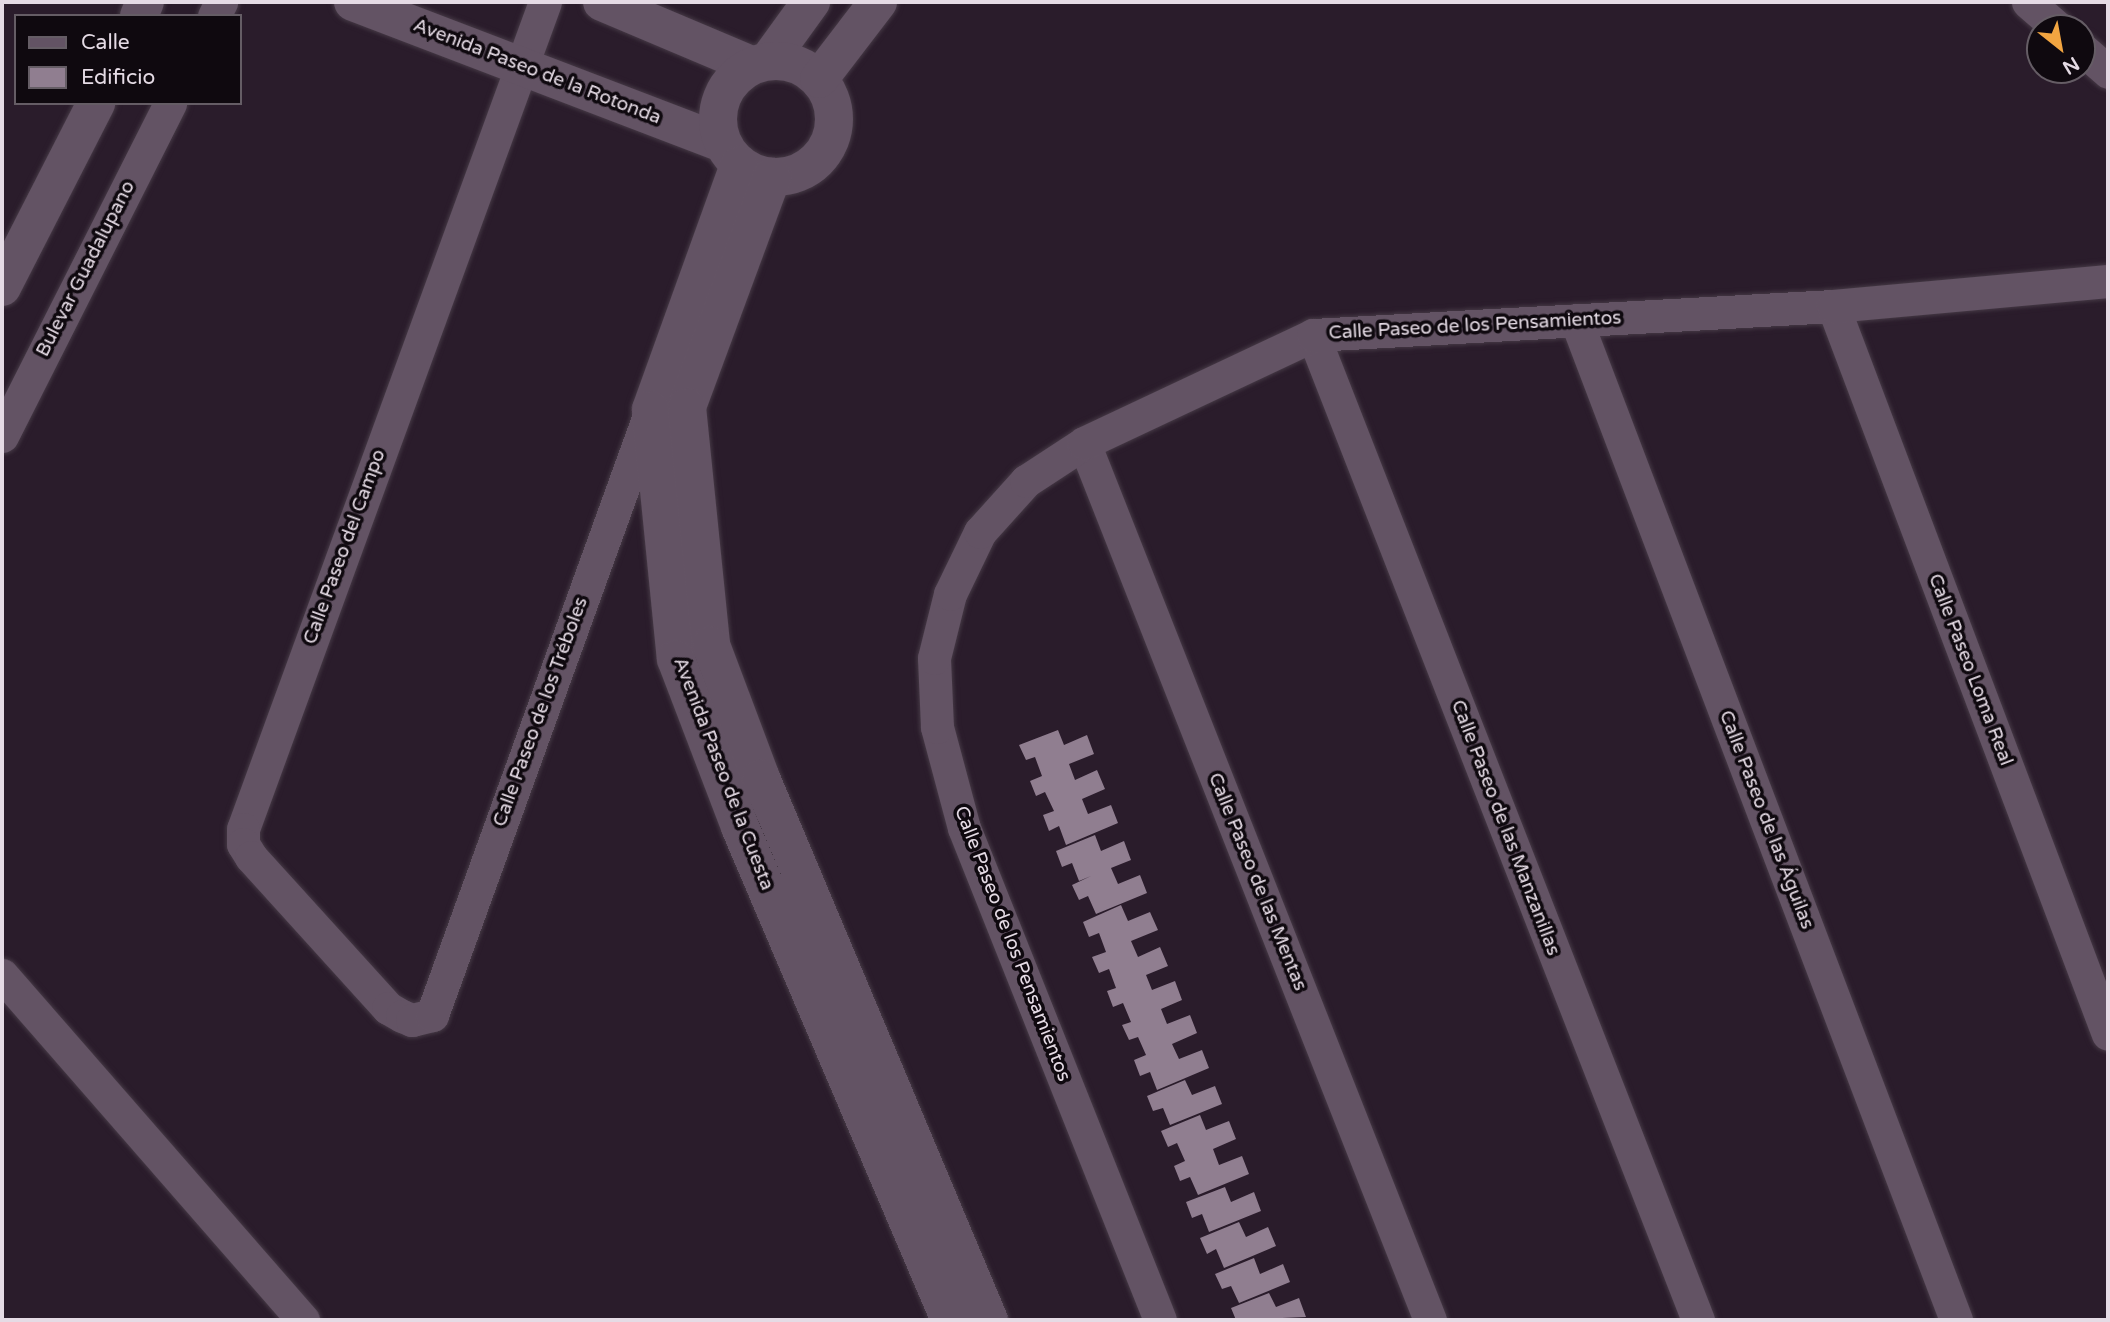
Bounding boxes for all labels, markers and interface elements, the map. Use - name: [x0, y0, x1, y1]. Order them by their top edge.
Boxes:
- legend: [14, 14, 242, 105]
- street label: Avenida Paseo de la Rotonda: [410, 14, 664, 130]
- north arrow: [2026, 14, 2096, 84]
- text: Calle: [81, 30, 130, 55]
- text: N: [2059, 52, 2083, 79]
- text: Edificio: [81, 65, 155, 90]
- street label: Bulevar Guadalupano: [32, 177, 140, 361]
- street label: Calle Paseo de los Pensamientos: [1328, 307, 1622, 345]
- street label: Calle Paseo del Campo: [299, 446, 391, 648]
- street label: Calle Paseo Loma Real: [1923, 571, 2017, 769]
- street label: Calle Paseo de los Tréboles: [489, 594, 593, 830]
- street label: Avenida Paseo de la Cuesta: [668, 654, 778, 894]
- street label: Calle Paseo de las Manzanillas: [1446, 697, 1564, 959]
- street label: Calle Paseo de las Águilas: [1714, 707, 1818, 933]
- street label: Calle Paseo de las Mentas: [1203, 770, 1311, 994]
- street label: Calle Paseo de los Pensamientos: [949, 803, 1075, 1085]

